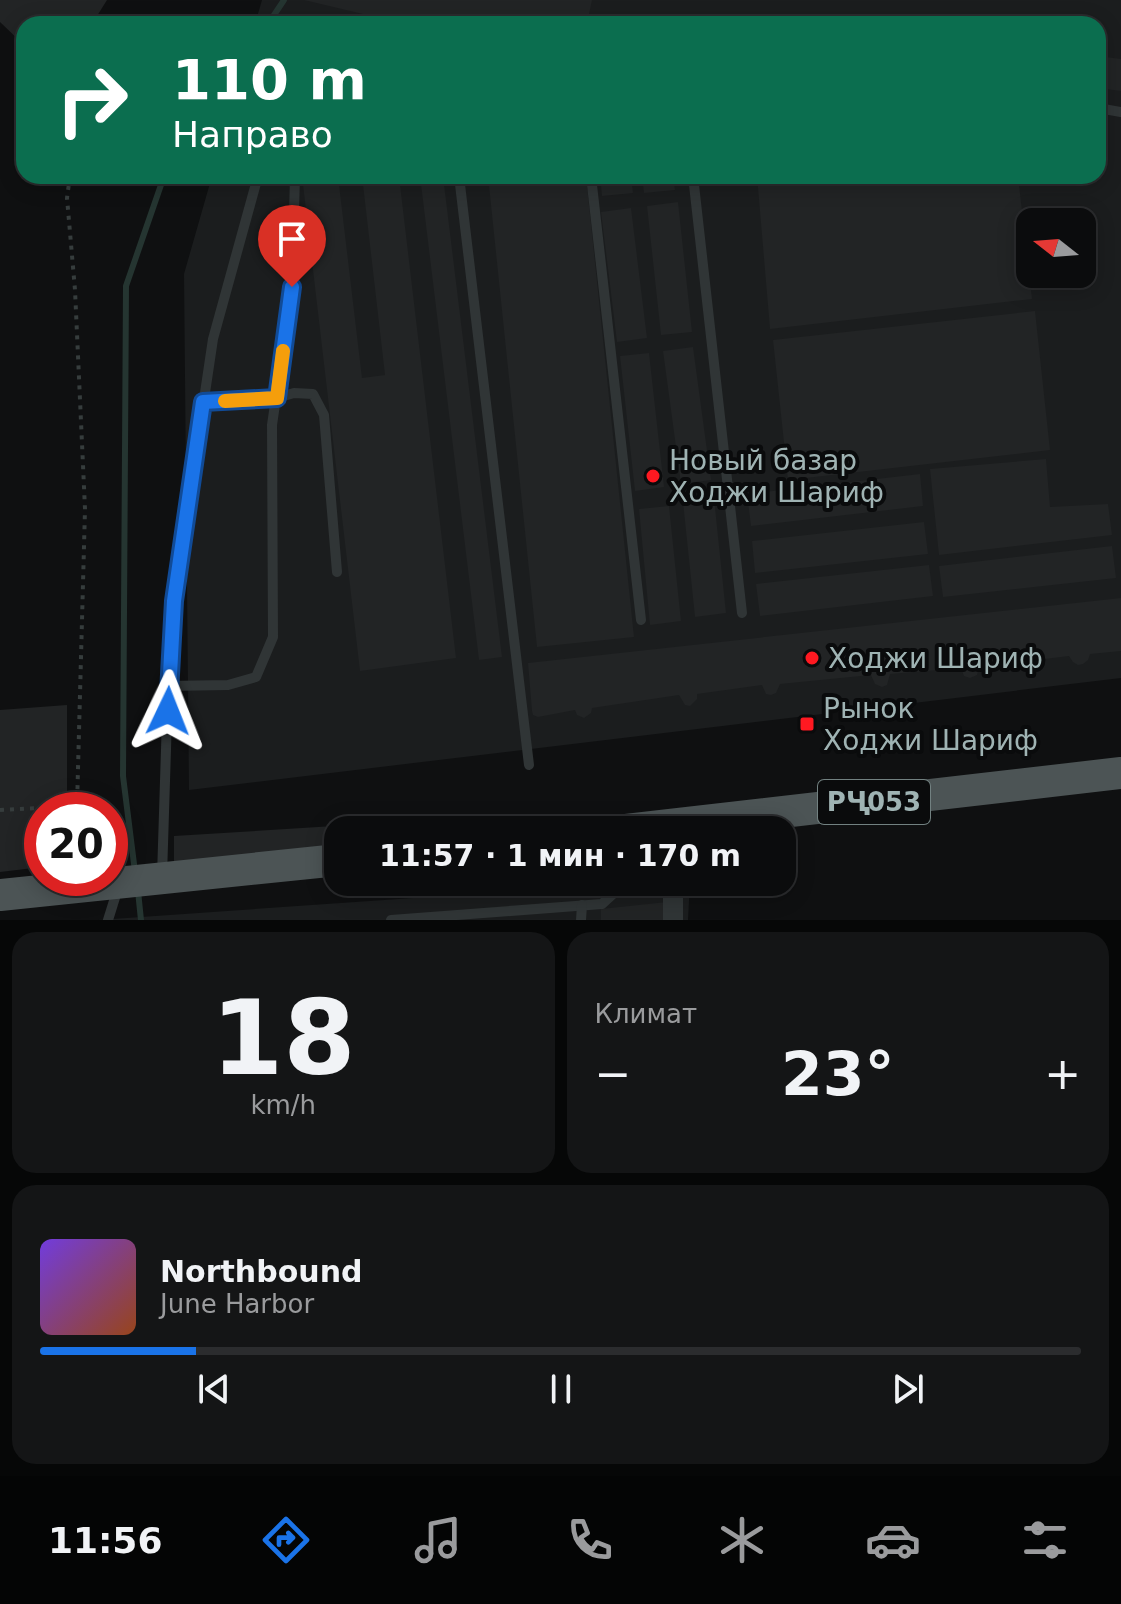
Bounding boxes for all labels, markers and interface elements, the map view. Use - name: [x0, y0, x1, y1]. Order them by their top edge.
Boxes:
- text: 110 m: [172, 47, 367, 112]
- icon: right: [40, 48, 144, 152]
- text: Направо: [172, 114, 333, 155]
- pin: [258, 205, 326, 287]
- north arrow: [1016, 208, 1096, 288]
- map controls: [1016, 208, 1096, 288]
- icon: arrive: [270, 217, 314, 261]
- place label: Новый базар Ходжи Шариф: [669, 444, 884, 509]
- marker: Новый базар Ходжи Шариф: [644, 467, 662, 485]
- place label: Ходжи Шариф: [828, 642, 1043, 675]
- marker: Ходжи Шариф: [803, 649, 821, 667]
- position arrow: [126, 669, 210, 753]
- place label: Рынок Ходжи Шариф: [823, 692, 1038, 757]
- marker: Рынок Ходжи Шариф: [798, 715, 816, 733]
- road number: РҶ053: [818, 780, 930, 824]
- speed limit sign: 20: [24, 792, 128, 896]
- text: 11:57 · 1 мин · 170 m: [379, 838, 741, 873]
- text: 18: [211, 977, 356, 1099]
- text: Климат: [595, 999, 697, 1029]
- text: 23°: [781, 1039, 895, 1109]
- text: −: [595, 1048, 631, 1099]
- text: +: [1044, 1048, 1081, 1099]
- text: km/h: [250, 1090, 316, 1120]
- text: Northbound: [160, 1254, 363, 1289]
- text: June Harbor: [160, 1289, 314, 1319]
- icon: previous: [192, 1367, 236, 1411]
- icon: pause: [539, 1367, 583, 1411]
- icon: next: [886, 1367, 930, 1411]
- icon: directions: [258, 1512, 314, 1568]
- icon: music: [410, 1512, 466, 1568]
- icon: phone: [562, 1512, 618, 1568]
- icon: climate: [714, 1512, 770, 1568]
- icon: car: [865, 1512, 921, 1568]
- icon: filters: [1017, 1512, 1073, 1568]
- text: 11:56: [48, 1520, 162, 1561]

